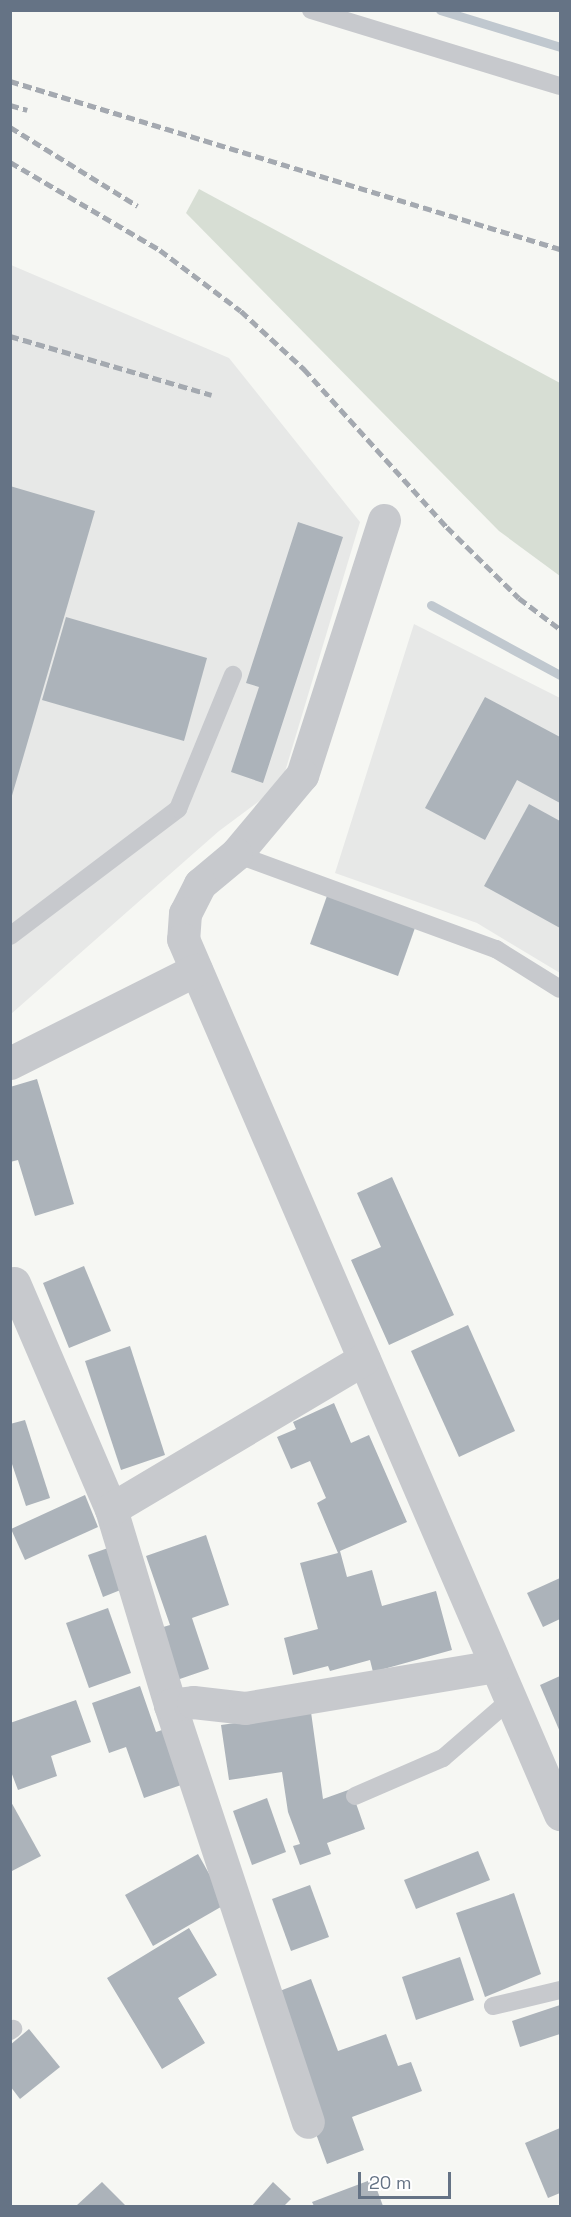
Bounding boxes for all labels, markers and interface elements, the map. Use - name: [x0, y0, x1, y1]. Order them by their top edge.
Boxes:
- scale bar: [361, 2160, 454, 2198]
- text: 20 m: [369, 2171, 412, 2194]

